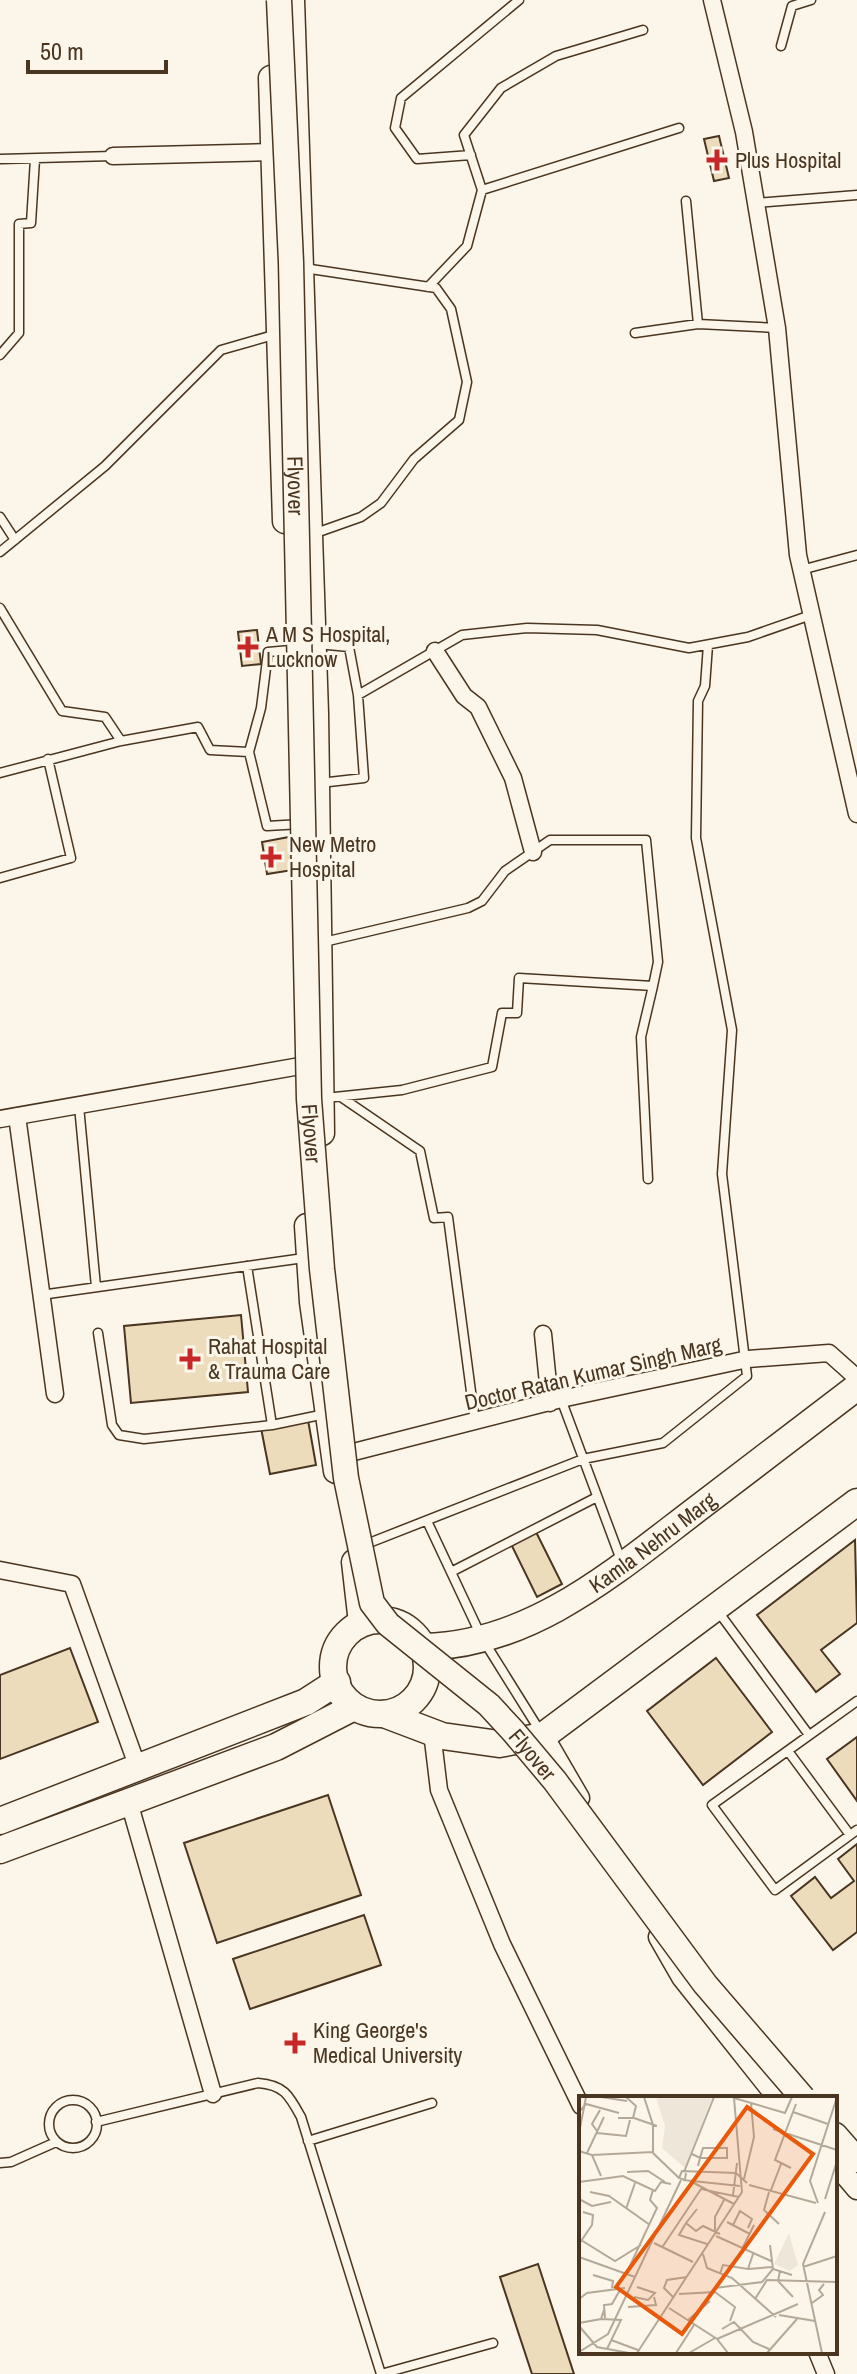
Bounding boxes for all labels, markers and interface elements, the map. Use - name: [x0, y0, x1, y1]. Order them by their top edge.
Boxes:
- scale bar: [28, 24, 166, 74]
- text: 50 m: [40, 35, 84, 67]
- place label: Plus Hospital: [735, 145, 841, 175]
- marker: Plus Hospital: [706, 149, 728, 171]
- street label: Flyover: [280, 456, 311, 516]
- place label: A M S Hospital, Lucknow: [265, 619, 390, 674]
- marker: A M S Hospital, Lucknow: [237, 636, 259, 658]
- place label: New Metro Hospital: [289, 829, 376, 884]
- marker: New Metro Hospital: [260, 846, 282, 868]
- street label: Flyover: [294, 1103, 329, 1164]
- street label: Doctor Ratan Kumar Singh Marg: [462, 1329, 724, 1417]
- place label: Rahat Hospital & Trauma Care: [208, 1331, 330, 1386]
- marker: Rahat Hospital & Trauma Care: [179, 1348, 201, 1370]
- street label: Kamla Nehru Marg: [583, 1485, 722, 1600]
- street label: Flyover: [502, 1722, 563, 1787]
- place label: King George's Medical University: [313, 2015, 462, 2070]
- marker: King George's Medical University: [284, 2032, 306, 2054]
- inset map: [579, 2096, 837, 2354]

